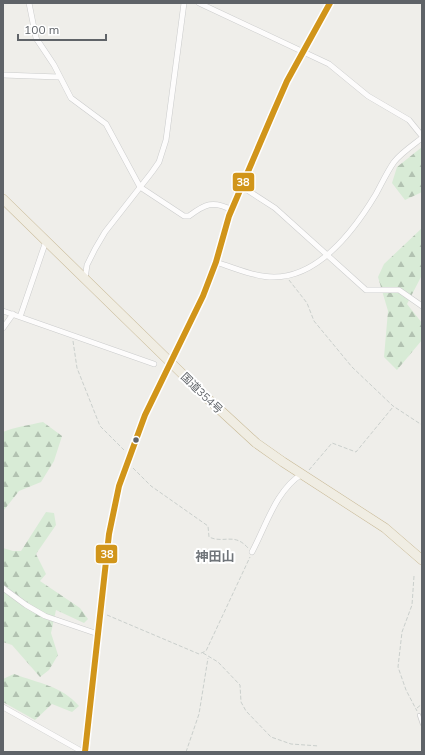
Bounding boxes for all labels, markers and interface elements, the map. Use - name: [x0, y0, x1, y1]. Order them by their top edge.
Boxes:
- scale bar: [18, 16, 106, 42]
- text: 100 m: [24, 22, 59, 37]
- line badge: 38: [232, 172, 255, 192]
- text: 38: [236, 175, 250, 189]
- street label: 国道354号: [178, 370, 226, 416]
- unlabelled marker: [131, 435, 141, 445]
- line badge: 38: [95, 544, 118, 564]
- text: 38: [100, 547, 114, 561]
- district label: 神田山: [195, 548, 235, 564]

